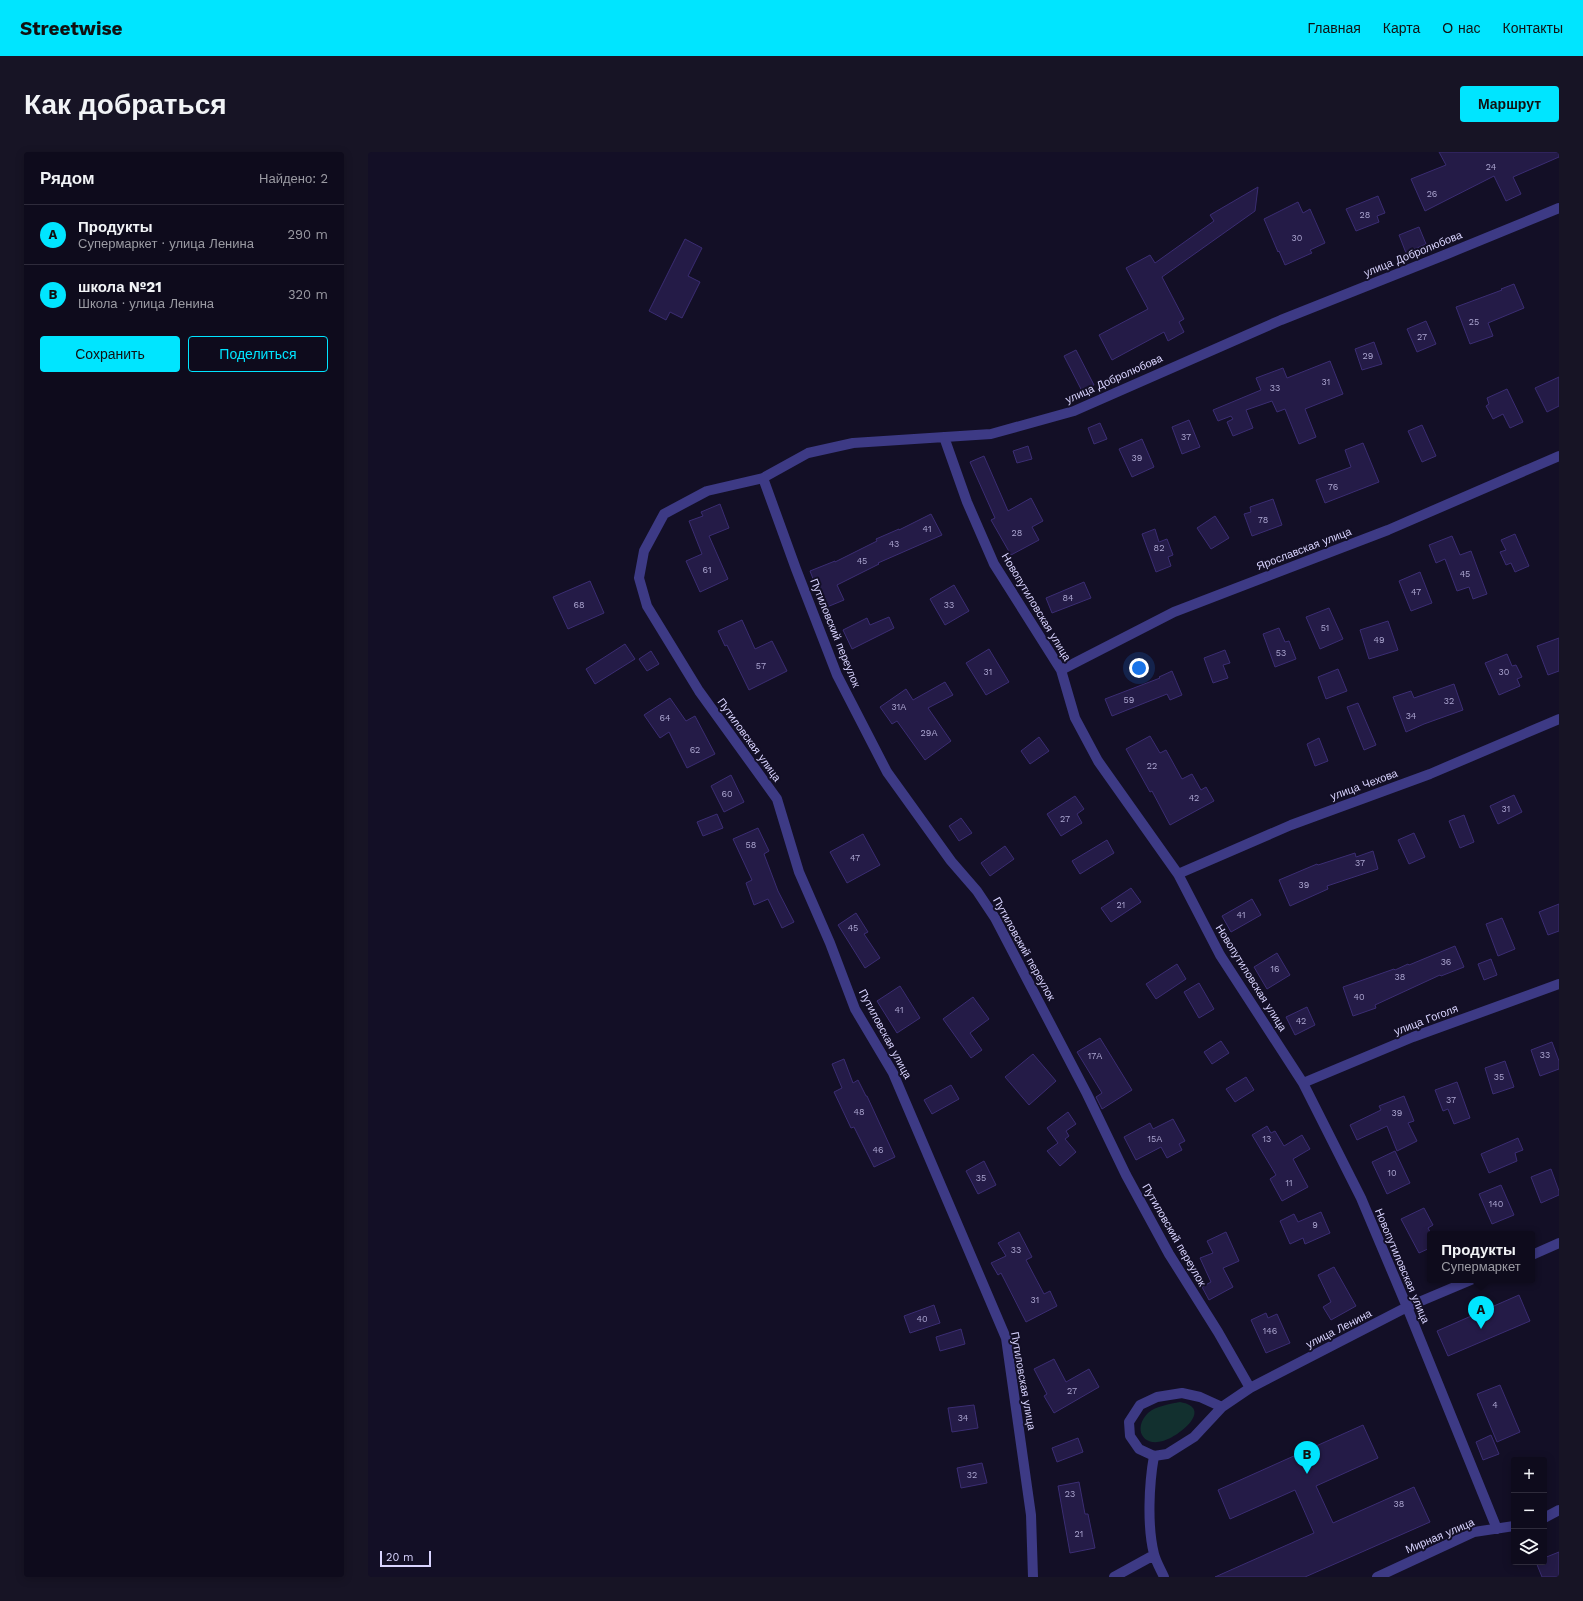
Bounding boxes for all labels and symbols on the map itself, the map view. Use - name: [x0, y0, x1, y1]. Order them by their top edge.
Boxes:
- house number: 24: [1486, 162, 1497, 172]
- house number: 26: [1427, 189, 1437, 199]
- house number: 28: [1360, 210, 1370, 220]
- street label: улица Добролюбова: [1362, 228, 1465, 280]
- house number: 30: [1292, 233, 1303, 243]
- house number: 25: [1469, 317, 1479, 327]
- house number: 27: [1417, 332, 1427, 342]
- street label: улица Добролюбова: [1063, 351, 1165, 406]
- house number: 29: [1363, 351, 1373, 361]
- house number: 31: [1322, 377, 1330, 387]
- house number: 33: [1270, 383, 1280, 393]
- house number: 37: [1181, 432, 1191, 442]
- house number: 39: [1132, 453, 1142, 463]
- house number: 76: [1328, 482, 1338, 492]
- house number: 78: [1258, 515, 1268, 525]
- house number: 41: [923, 524, 931, 534]
- street label: Ярославская улица: [1255, 525, 1354, 573]
- house number: 28: [1012, 528, 1022, 538]
- house number: 43: [889, 539, 899, 549]
- house number: 82: [1154, 543, 1164, 553]
- street label: Новопутиловская улица: [999, 551, 1074, 664]
- house number: 45: [857, 556, 867, 566]
- house number: 61: [703, 565, 711, 575]
- house number: 45: [1460, 569, 1470, 579]
- street label: Путиловский переулок: [807, 577, 863, 689]
- house number: 47: [1411, 587, 1421, 597]
- house number: 84: [1062, 593, 1074, 603]
- house number: 68: [573, 600, 585, 610]
- house number: 33: [944, 600, 954, 610]
- house number: 51: [1321, 623, 1329, 633]
- house number: 49: [1373, 635, 1385, 645]
- house number: 53: [1276, 648, 1286, 658]
- your location: [1129, 658, 1149, 678]
- house number: 57: [756, 661, 766, 671]
- house number: 31: [984, 667, 992, 677]
- house number: 30: [1499, 667, 1510, 677]
- house number: 59: [1124, 695, 1134, 705]
- street label: Путиловская улица: [714, 696, 784, 785]
- house number: 32: [1444, 696, 1454, 706]
- house number: 31А: [892, 702, 906, 712]
- house number: 34: [1406, 711, 1417, 721]
- house number: 64: [660, 713, 671, 723]
- house number: 29А: [921, 728, 937, 738]
- house number: 62: [690, 745, 700, 755]
- house number: 22: [1147, 761, 1157, 771]
- street label: улица Чехова: [1329, 767, 1400, 803]
- house number: 60: [721, 789, 733, 799]
- house number: 42: [1189, 793, 1199, 803]
- house number: 31: [1502, 804, 1510, 814]
- house number: 27: [1060, 814, 1070, 824]
- house number: 58: [746, 840, 756, 850]
- house number: 47: [850, 853, 860, 863]
- house number: 37: [1355, 858, 1365, 868]
- house number: 39: [1299, 880, 1309, 890]
- street label: Путиловский переулок: [990, 895, 1058, 1003]
- house number: 21: [1117, 900, 1125, 910]
- house number: 41: [1237, 910, 1245, 920]
- street label: Новопутиловская улица: [1213, 922, 1290, 1035]
- house number: 45: [848, 923, 858, 933]
- house number: 36: [1441, 957, 1451, 967]
- house number: 16: [1271, 964, 1279, 974]
- house number: 38: [1395, 972, 1405, 982]
- street label: Путиловская улица: [856, 987, 915, 1082]
- house number: 40: [1353, 992, 1365, 1002]
- street label: улица Гоголя: [1392, 1002, 1460, 1038]
- house number: 41: [895, 1005, 903, 1015]
- house number: 42: [1296, 1016, 1306, 1026]
- house number: 33: [1540, 1050, 1550, 1060]
- house number: 17А: [1088, 1051, 1102, 1061]
- house number: 35: [1494, 1072, 1504, 1082]
- house number: 37: [1446, 1095, 1456, 1105]
- house number: 48: [853, 1107, 865, 1117]
- house number: 39: [1392, 1108, 1402, 1118]
- house number: 15А: [1148, 1134, 1162, 1144]
- house number: 13: [1263, 1134, 1271, 1144]
- house number: 46: [873, 1145, 883, 1155]
- house number: 10: [1387, 1168, 1397, 1178]
- house number: 35: [976, 1173, 986, 1183]
- house number: 11: [1285, 1178, 1293, 1188]
- street label: Путиловский переулок: [1139, 1181, 1209, 1289]
- house number: 140: [1489, 1199, 1504, 1209]
- street label: Новопутиловская улица: [1372, 1207, 1432, 1326]
- house number: 9: [1312, 1220, 1318, 1230]
- house number: 33: [1011, 1245, 1021, 1255]
- house number: 31: [1031, 1295, 1039, 1305]
- pin: A: [1468, 1296, 1494, 1329]
- street label: улица Ленина: [1304, 1307, 1375, 1351]
- house number: 40: [916, 1314, 928, 1324]
- house number: 146: [1263, 1326, 1277, 1336]
- street label: Путиловская улица: [1008, 1331, 1038, 1432]
- house number: 27: [1067, 1386, 1077, 1396]
- house number: 4: [1492, 1400, 1498, 1410]
- house number: 34: [958, 1413, 969, 1423]
- pin: B: [1294, 1441, 1320, 1474]
- house number: 32: [967, 1470, 977, 1480]
- house number: 23: [1065, 1489, 1075, 1499]
- house number: 38: [1394, 1499, 1404, 1509]
- street label: Мирная улица: [1404, 1515, 1477, 1556]
- house number: 21: [1075, 1529, 1083, 1539]
- scale bar: [380, 1549, 431, 1568]

